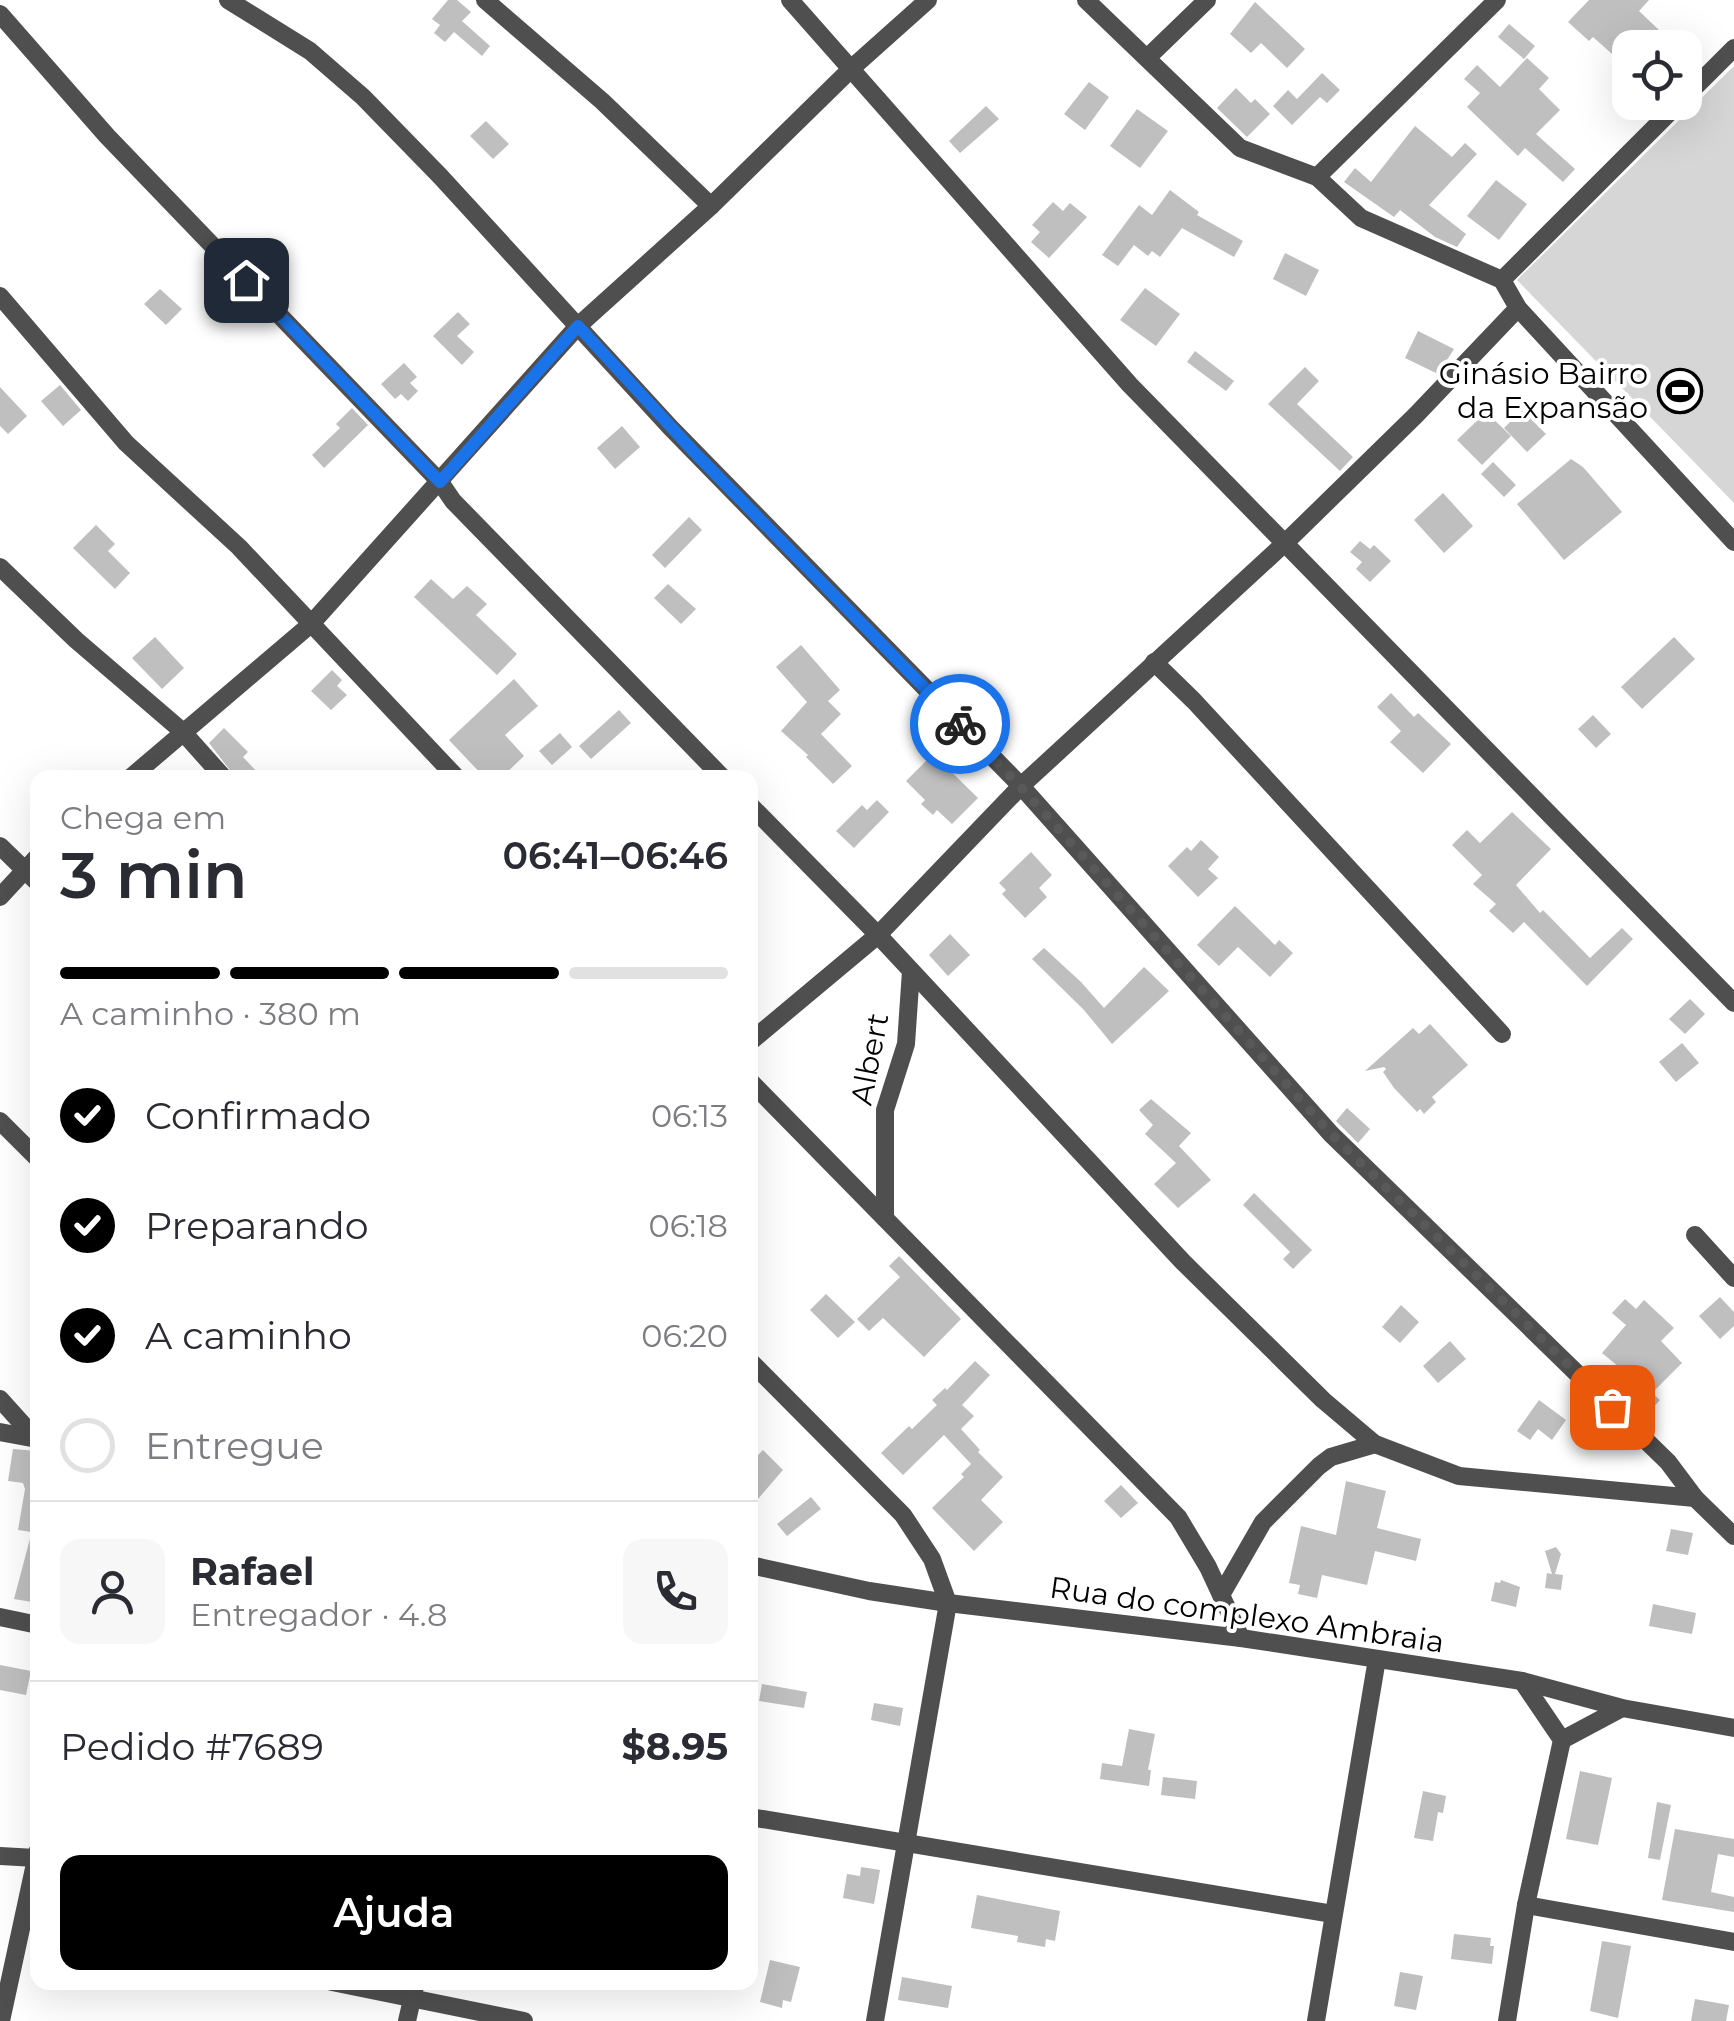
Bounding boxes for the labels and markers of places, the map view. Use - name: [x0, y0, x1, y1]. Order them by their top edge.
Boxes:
- pin: [204, 238, 289, 323]
- place label: Ginásio Bairro da Expansão: [1439, 355, 1648, 426]
- sports icon: Ginásio Bairro da Expansão: [1657, 368, 1703, 414]
- pin: [1570, 1365, 1655, 1450]

